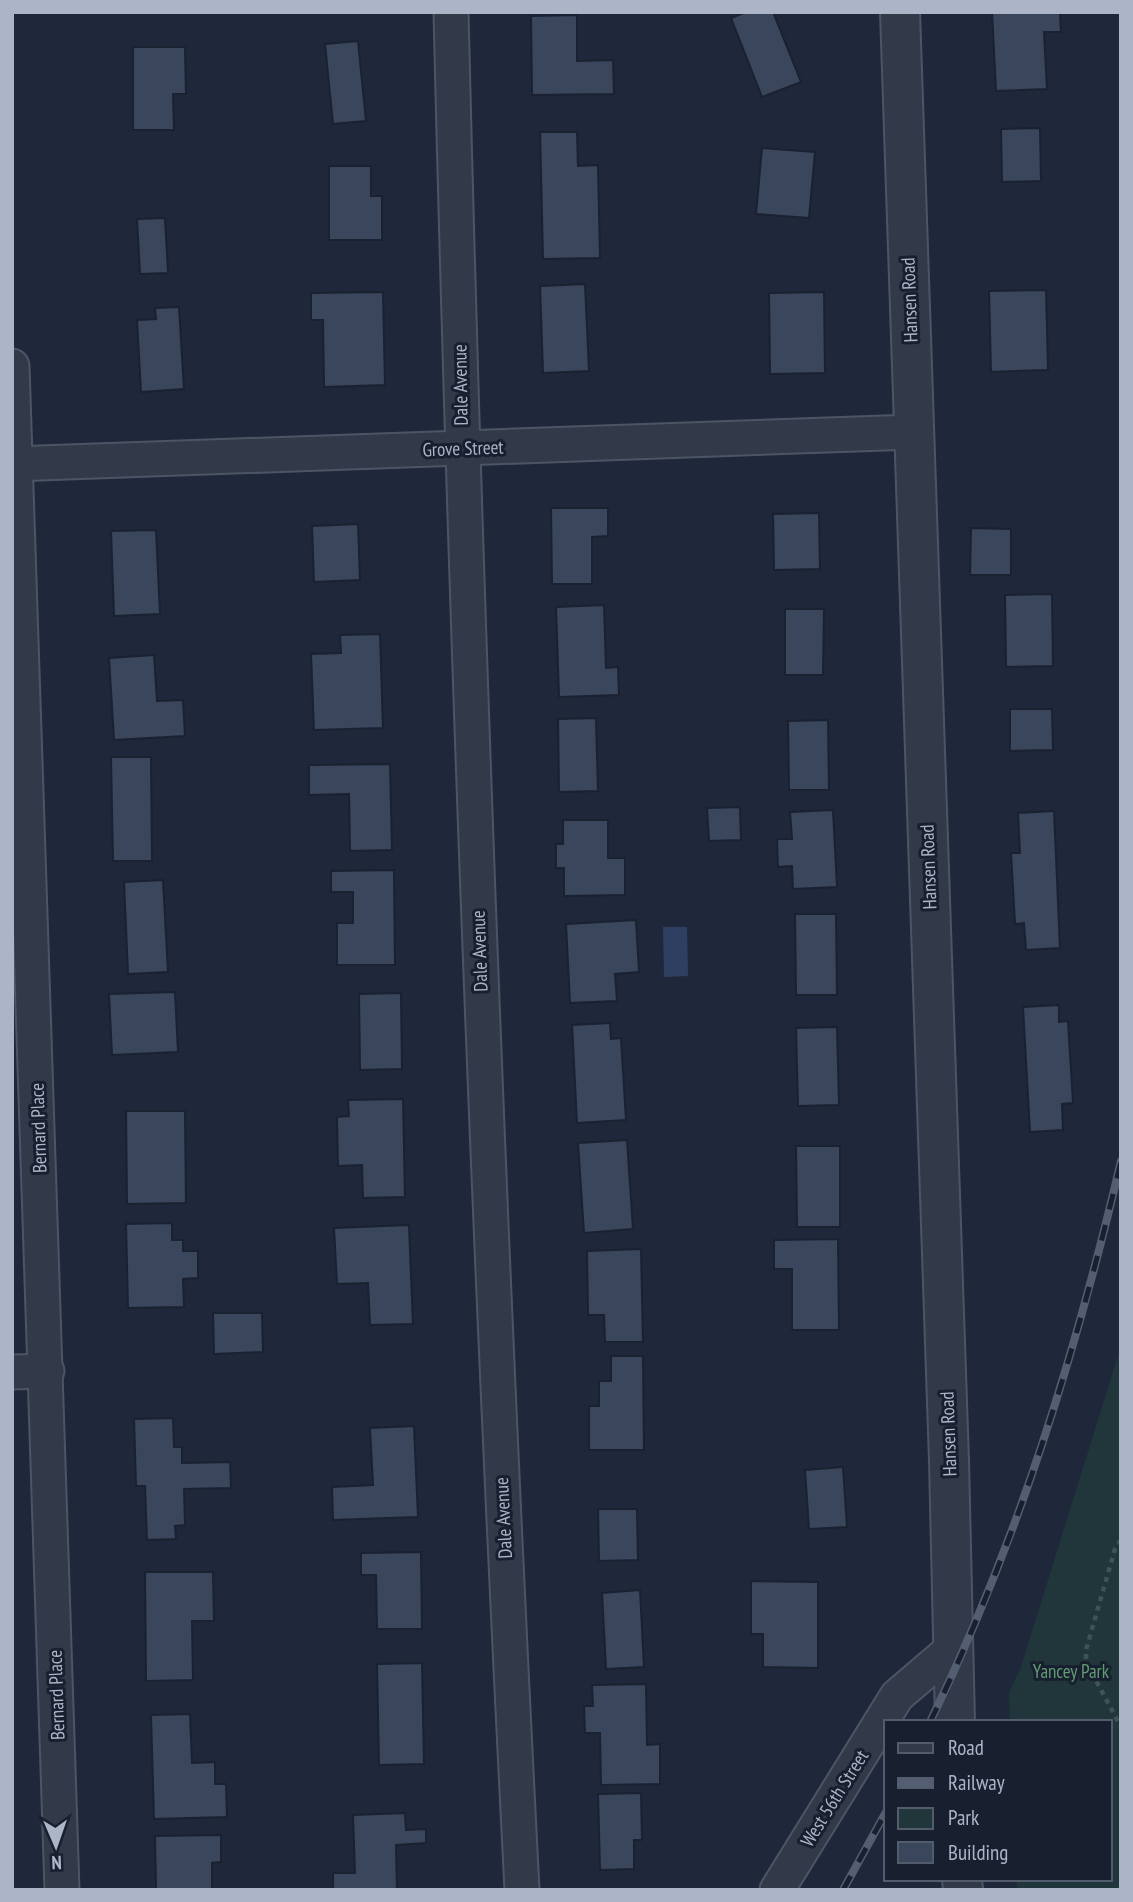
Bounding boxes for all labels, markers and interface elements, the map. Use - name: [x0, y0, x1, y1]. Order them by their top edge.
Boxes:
- street label: Hansen Road: [896, 257, 922, 343]
- street label: Dale Avenue: [447, 344, 473, 426]
- street label: Grove Street: [422, 435, 505, 461]
- street label: Hansen Road: [915, 824, 941, 910]
- street label: Dale Avenue: [466, 910, 492, 992]
- street label: Bernard Place: [24, 1082, 52, 1174]
- street label: Hansen Road: [935, 1391, 961, 1477]
- street label: Dale Avenue: [489, 1477, 517, 1559]
- street label: Bernard Place: [42, 1649, 70, 1741]
- park label: Yancey Park: [1033, 1659, 1110, 1683]
- legend: [884, 1720, 1112, 1881]
- text: Road: [948, 1734, 984, 1761]
- street label: West 56th Street: [795, 1744, 874, 1851]
- text: Railway: [948, 1769, 1005, 1796]
- text: Park: [948, 1804, 979, 1831]
- north arrow: [21, 1811, 91, 1881]
- text: Building: [948, 1839, 1008, 1866]
- text: N: [51, 1851, 62, 1875]

